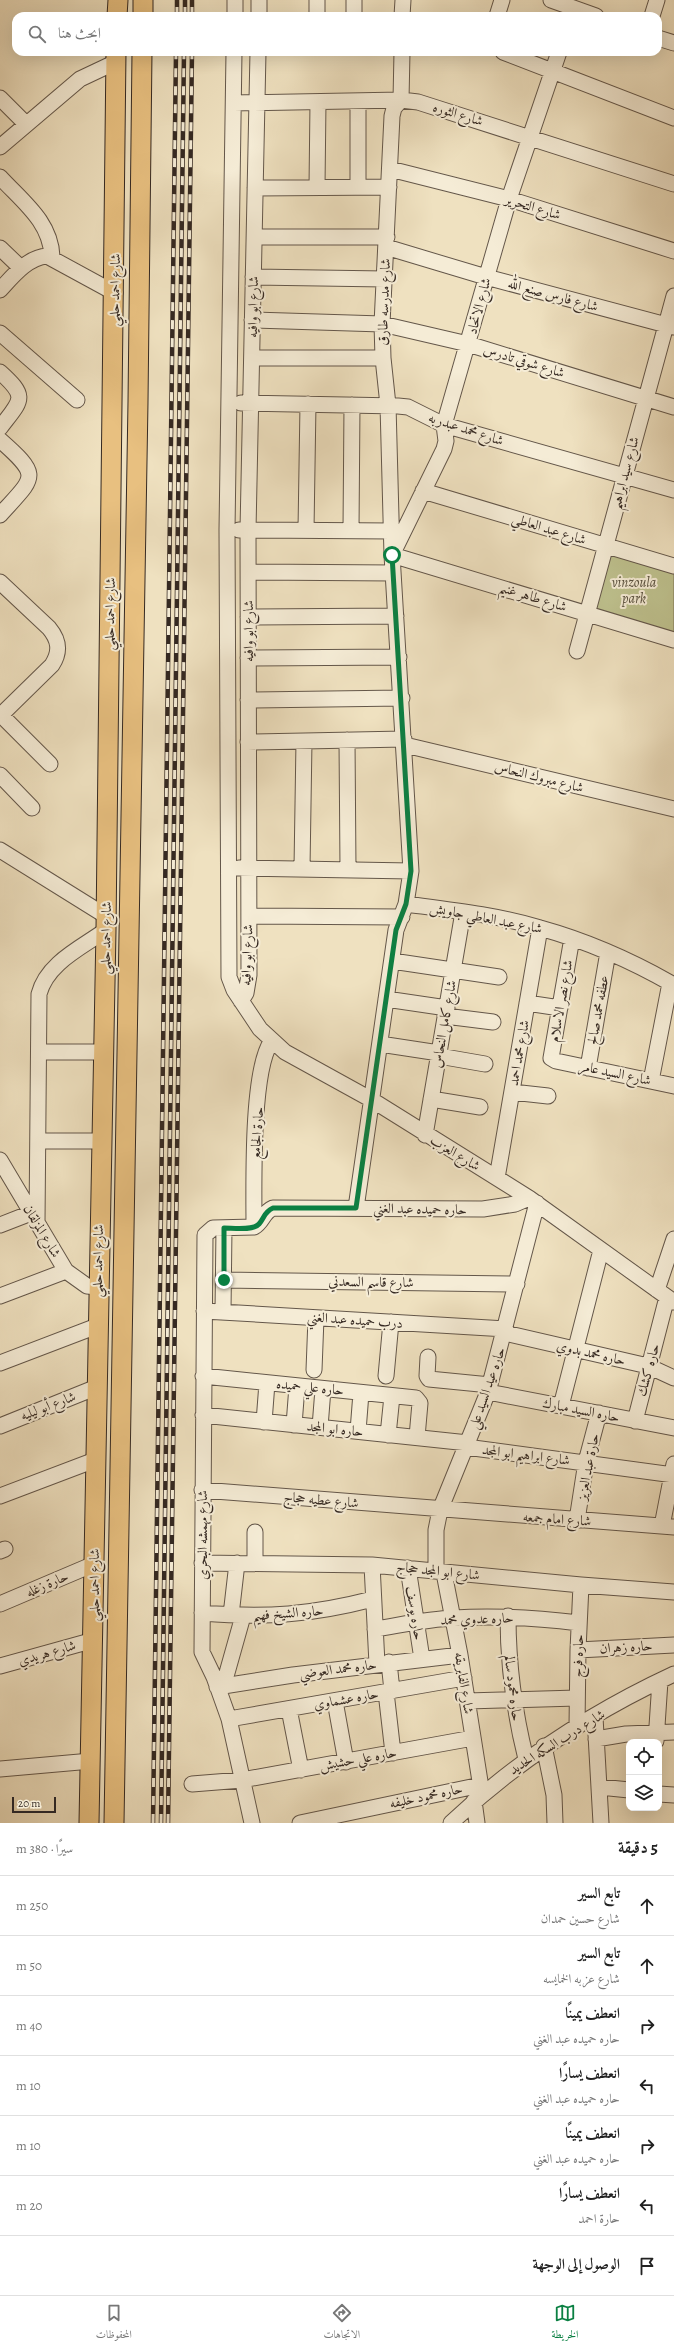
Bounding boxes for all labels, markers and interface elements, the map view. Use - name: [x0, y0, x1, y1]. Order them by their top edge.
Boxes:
- search box: [12, 12, 662, 56]
- icon: search: [26, 23, 48, 45]
- text: ابحث هنا: [58, 23, 101, 43]
- street label: شارع الثوره: [430, 97, 485, 133]
- street label: شارع التحرير: [500, 189, 563, 226]
- street label: شارع احمد حلمي: [105, 253, 128, 327]
- street label: شارع مدرسه طارق: [373, 258, 397, 346]
- street label: شارع فارس صنع الله: [505, 272, 601, 320]
- street label: شارع ابو وافيه: [243, 276, 265, 338]
- street label: شارع الاتحاد: [462, 276, 498, 337]
- street label: شارع شوقي تادرس: [480, 340, 567, 384]
- street label: شارع محمد عبدربه: [425, 408, 506, 452]
- street label: شارع سيد ابراهيم: [606, 434, 648, 513]
- street label: شارع عبد العاطي: [509, 509, 588, 552]
- route start: [383, 546, 401, 564]
- park label: vinzoula park: [612, 573, 657, 608]
- street label: شارع احمد حلمي: [100, 577, 123, 651]
- street label: شارع طاهر غنيم: [496, 578, 569, 620]
- street label: شارع ابو وافيه: [239, 600, 260, 662]
- street label: شارع مبروك النحاس: [492, 757, 586, 799]
- street label: شارع عبد العاطي جاويش: [428, 898, 544, 941]
- street label: شارع احمد حلمي: [96, 901, 119, 975]
- street label: شارع ابو وافيه: [236, 924, 260, 986]
- street label: شارع نصر الاسلام: [544, 958, 581, 1044]
- street label: عطفه محمد صالح: [583, 974, 616, 1047]
- street label: شارع كامل النحاس: [427, 979, 463, 1070]
- street label: شارع محمد احمد: [504, 1019, 536, 1088]
- street label: شارع السيد عامر: [577, 1056, 653, 1092]
- street label: حارة الجامع: [246, 1106, 272, 1160]
- street label: شارع العزب: [425, 1131, 484, 1177]
- street label: حاره حميده عبد الغني: [373, 1199, 467, 1222]
- street label: شارع المزلقان: [17, 1201, 65, 1262]
- street label: شارع احمد حلمي: [88, 1224, 111, 1298]
- route end: [215, 1271, 233, 1289]
- street label: شارع قاسم السعدني: [328, 1272, 414, 1296]
- street label: درب حميده عبد الغني: [306, 1307, 404, 1336]
- street label: حاره محمد بدوي: [554, 1336, 627, 1372]
- street label: حاره كشك: [632, 1342, 664, 1398]
- street label: حاره عيد السيد علي: [464, 1344, 513, 1433]
- street label: حاره علي حميده: [275, 1374, 345, 1403]
- street label: شارع أبو ليليه: [17, 1386, 79, 1427]
- street label: حاره السيد مبارك: [541, 1393, 621, 1427]
- street label: حاره ابو المجد: [306, 1417, 364, 1441]
- street label: حارة عبد العزيز: [572, 1432, 604, 1504]
- street label: شارع ابراهيم ابو المجد: [480, 1440, 571, 1474]
- street label: شارع عطيه حجاج: [282, 1487, 359, 1516]
- street label: شارع مهمشه البحري: [193, 1490, 214, 1580]
- street label: شارع امام جمعه: [522, 1507, 592, 1534]
- street label: شارع احمد حلمي: [85, 1548, 107, 1621]
- street label: شارع ابو المجد حجاج: [395, 1557, 481, 1588]
- street label: حارة زغله: [23, 1567, 71, 1601]
- street label: حاره يوسف: [401, 1584, 429, 1642]
- street label: حاره الشيخ فهيم: [252, 1601, 324, 1629]
- street label: حاره عدوي محمد: [440, 1608, 514, 1632]
- street label: حاره فرج: [568, 1634, 591, 1678]
- street label: شارع هريدي: [16, 1636, 79, 1672]
- street label: حاره زهران: [599, 1636, 653, 1658]
- street label: شارع الفابريقه: [448, 1651, 478, 1716]
- street label: حاره محمود سالم: [497, 1654, 526, 1723]
- street label: حاره محمد العوضي: [298, 1655, 378, 1687]
- street label: حاره عشماوي: [312, 1684, 380, 1716]
- street label: شارع درب السكه الحديد: [505, 1705, 610, 1781]
- map controls: [626, 1739, 662, 1811]
- button: locate: [626, 1739, 662, 1775]
- street label: حاره علي حشيش: [318, 1743, 399, 1778]
- button: layers: [626, 1775, 662, 1811]
- street label: حاره محمود خليفه: [388, 1779, 464, 1813]
- scale bar: [12, 1795, 56, 1814]
- text: 20 m: [18, 1796, 40, 1811]
- text: 5 دقيقة: [618, 1836, 658, 1859]
- text: سيرًا · 380 m: [16, 1840, 73, 1857]
- text: تابع السير: [578, 1883, 620, 1903]
- icon: ahead: [636, 1895, 658, 1917]
- text: 250 m: [16, 1897, 48, 1914]
- text: شارع حسين حمدان: [541, 1910, 620, 1927]
- text: تابع السير: [578, 1943, 620, 1963]
- icon: ahead: [636, 1955, 658, 1977]
- text: 50 m: [16, 1957, 42, 1974]
- text: شارع عزبه الخمايسه: [543, 1970, 620, 1987]
- text: انعطف يمينًا: [565, 2003, 620, 2023]
- icon: right: [636, 2015, 658, 2037]
- text: 40 m: [16, 2017, 42, 2034]
- text: حاره حميده عبد الغني: [533, 2030, 620, 2047]
- text: انعطف يسارًا: [559, 2063, 620, 2083]
- icon: left: [636, 2075, 658, 2097]
- text: 10 m: [16, 2077, 41, 2094]
- text: حاره حميده عبد الغني: [533, 2090, 620, 2107]
- text: انعطف يمينًا: [565, 2123, 620, 2143]
- icon: right: [636, 2135, 658, 2157]
- text: 10 m: [16, 2137, 41, 2154]
- text: حاره حميده عبد الغني: [533, 2150, 620, 2167]
- text: انعطف يسارًا: [559, 2183, 620, 2203]
- icon: left: [636, 2195, 658, 2217]
- text: 20 m: [16, 2197, 43, 2214]
- text: حارة احمد: [578, 2210, 620, 2227]
- text: الوصول إلى الوجهة: [533, 2254, 620, 2274]
- icon: arrive: [636, 2255, 658, 2277]
- tab: المحفوظات: [96, 2302, 132, 2345]
- tab: الاتجاهات: [323, 2302, 360, 2345]
- tab: الخريطة: [552, 2302, 578, 2345]

